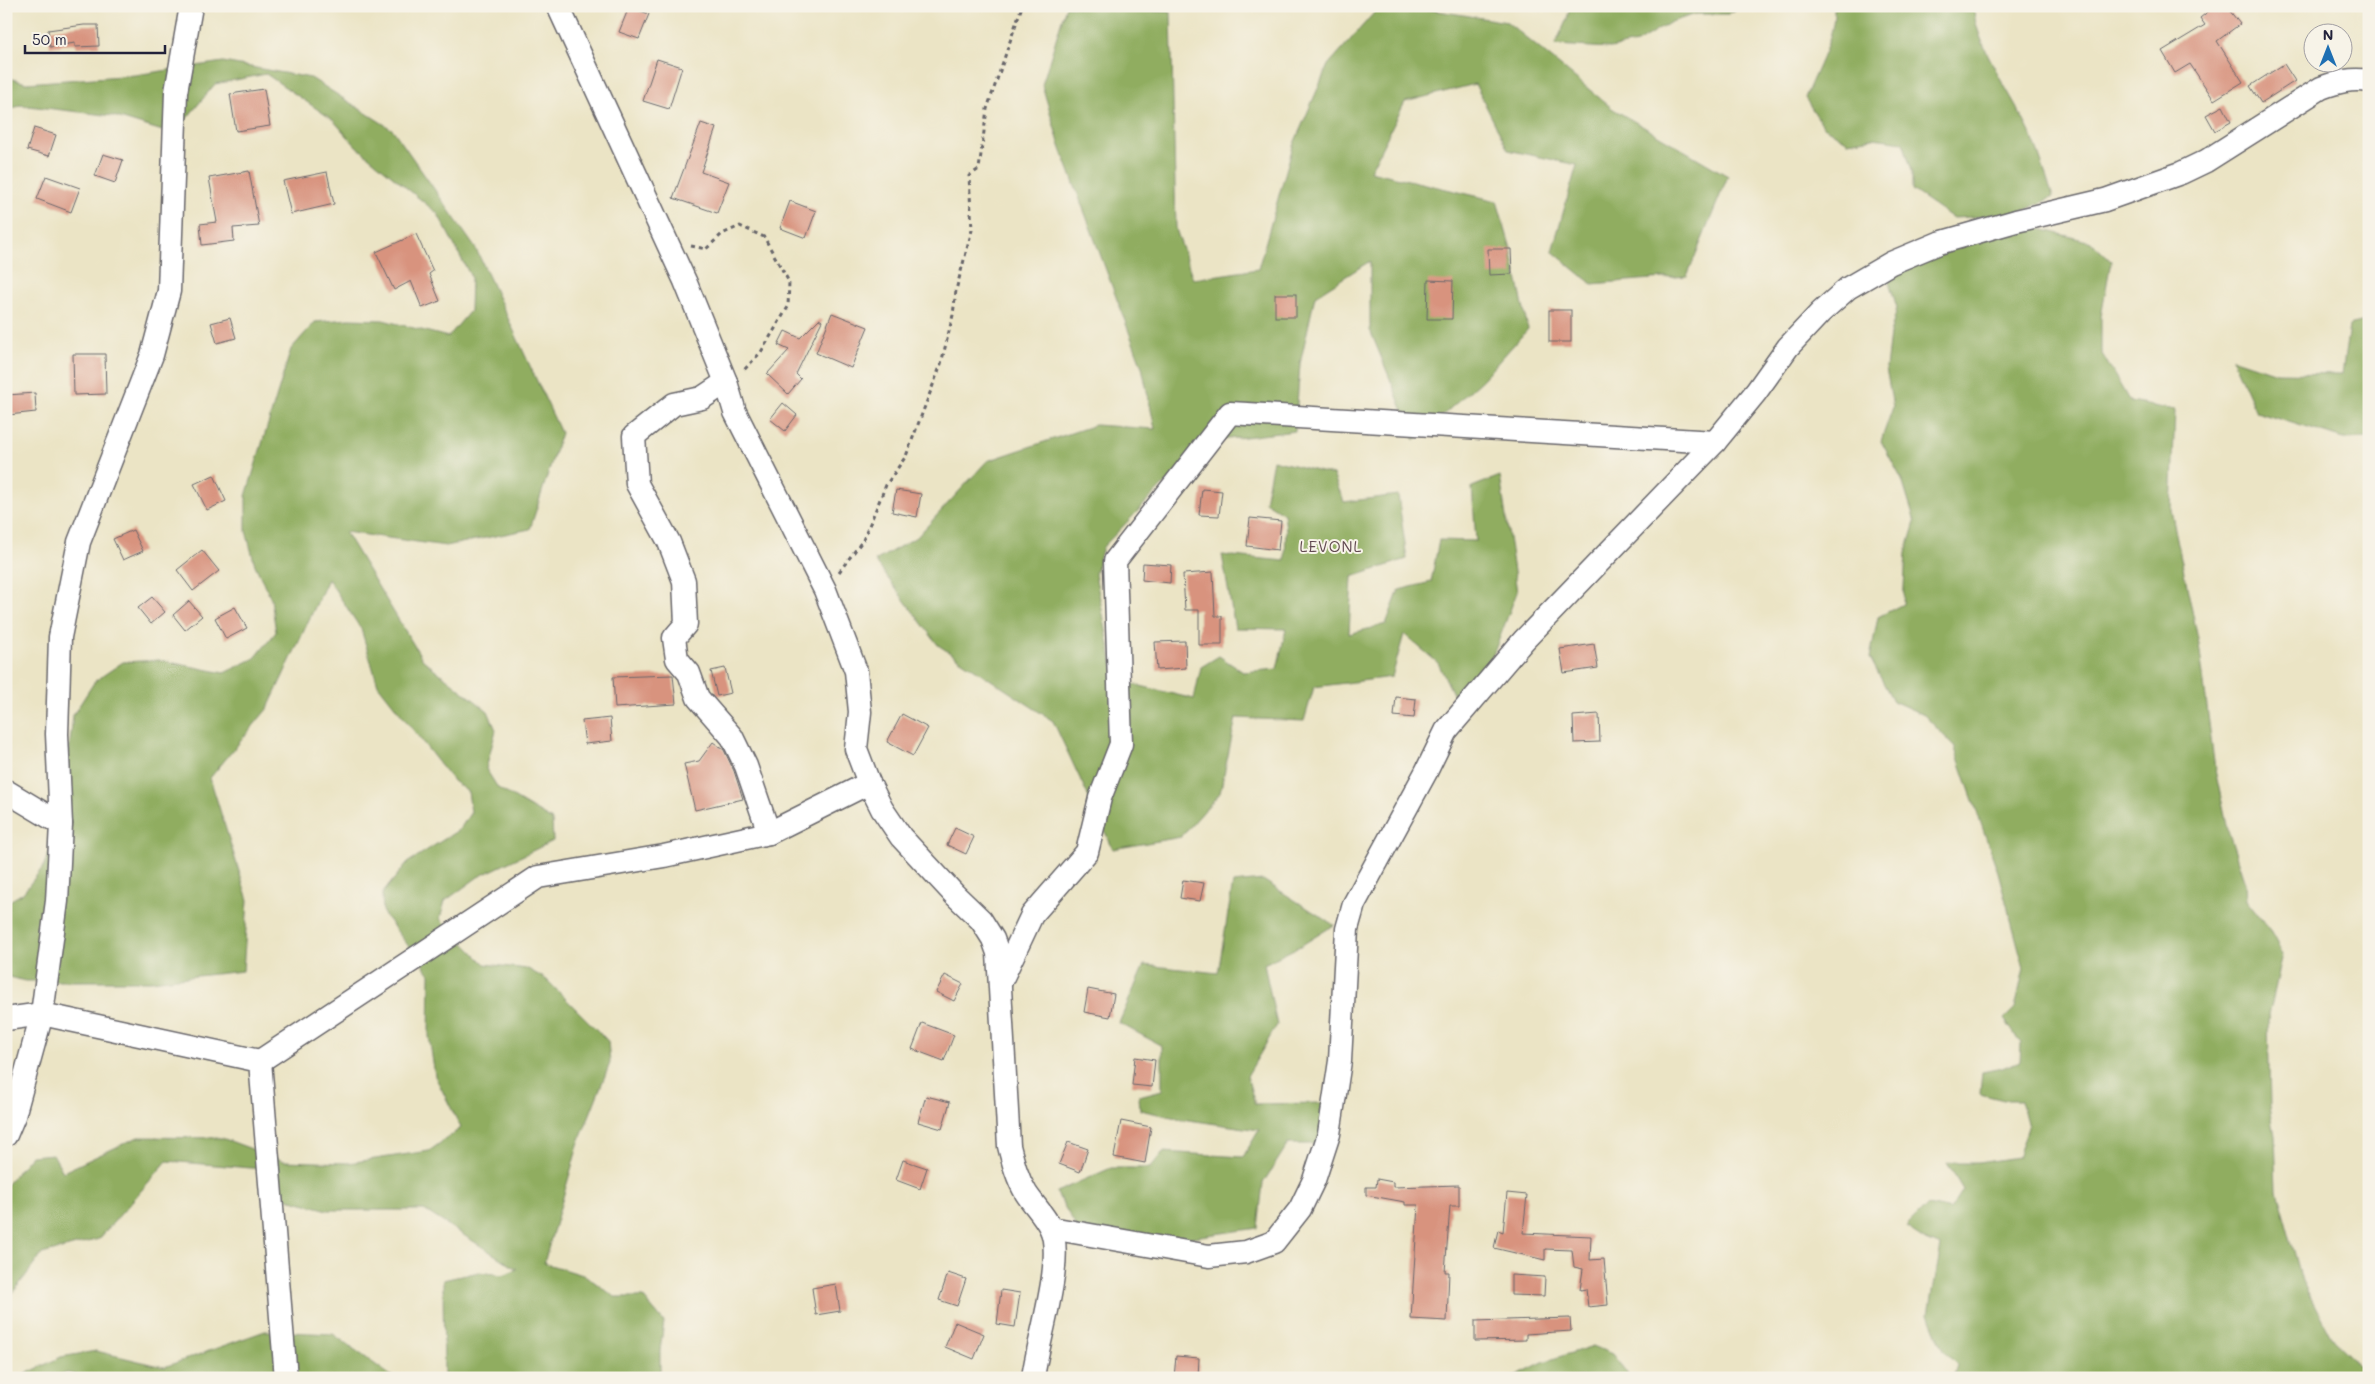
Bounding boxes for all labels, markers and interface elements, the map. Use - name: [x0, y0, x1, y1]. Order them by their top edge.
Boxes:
- scale bar: [25, 22, 165, 54]
- north arrow: [2302, 22, 2352, 72]
- text: N: [2323, 25, 2333, 44]
- text: 50 m: [32, 29, 67, 49]
- district label: LEVONL: [1300, 536, 1362, 556]

